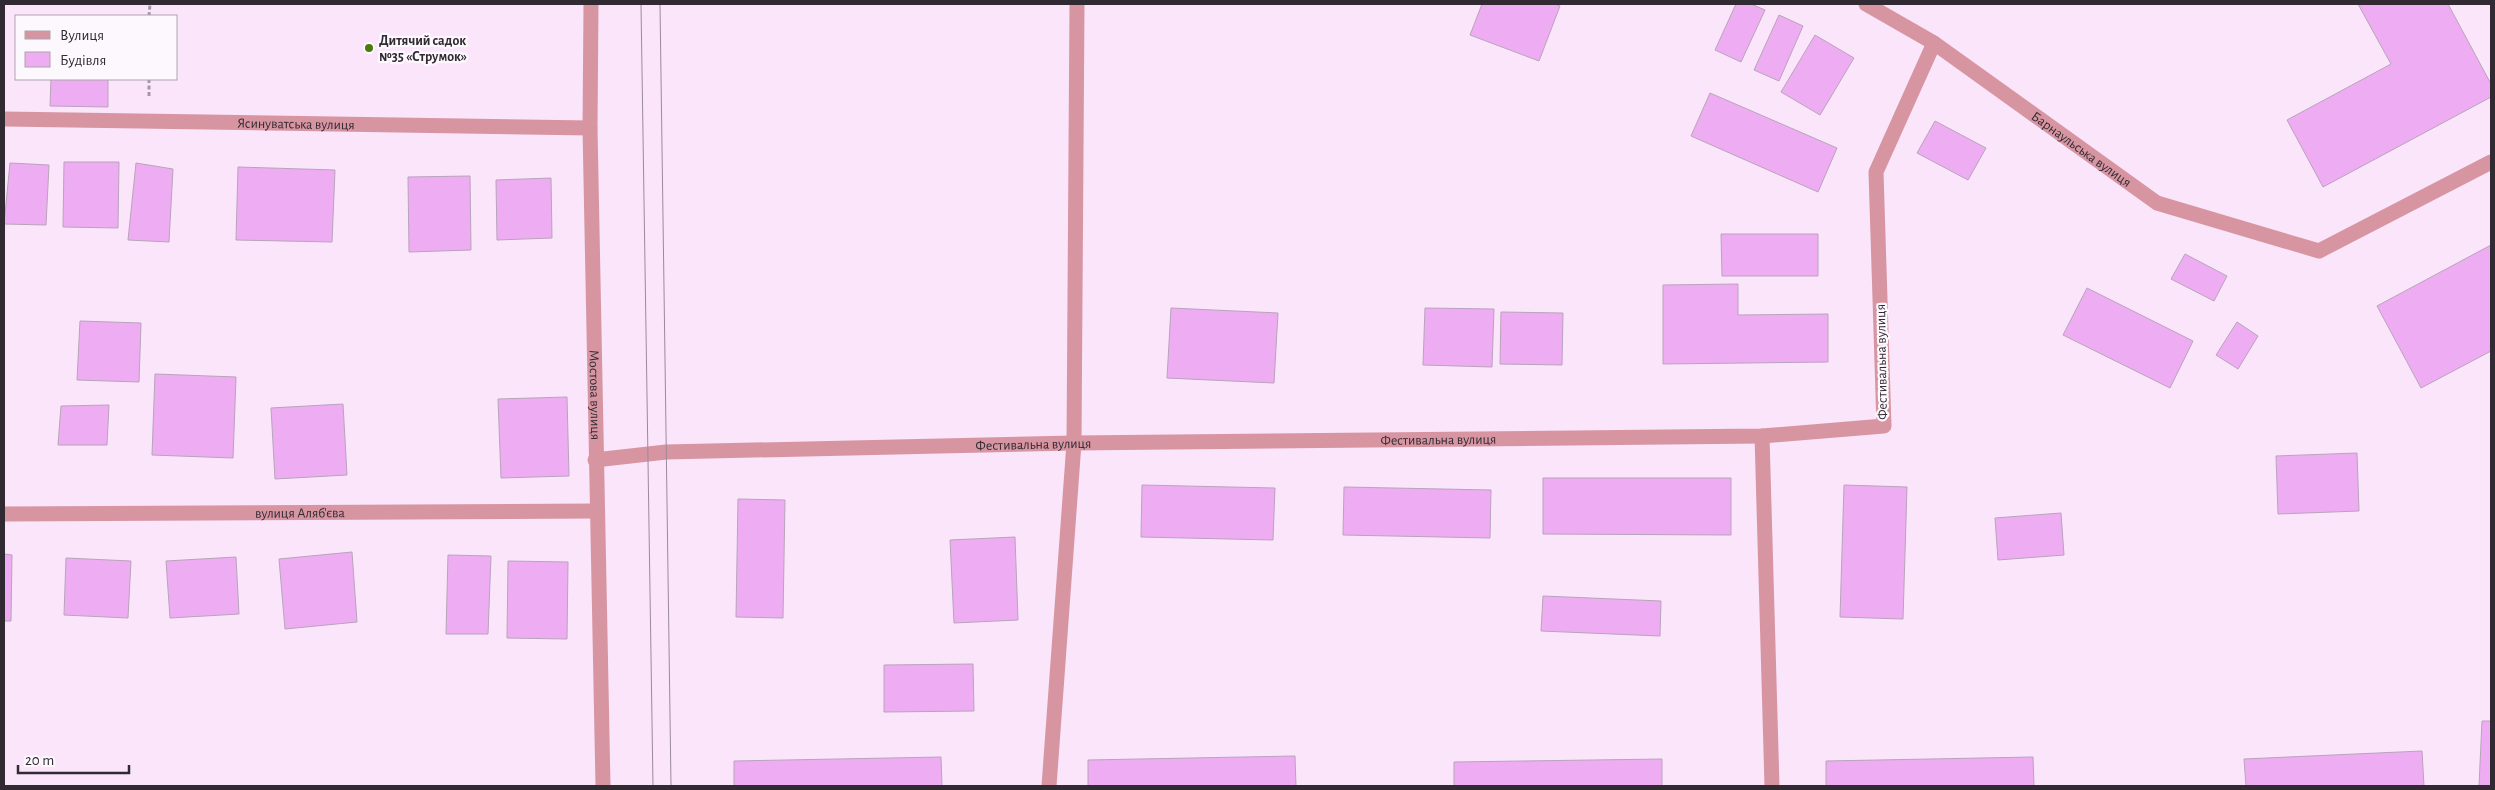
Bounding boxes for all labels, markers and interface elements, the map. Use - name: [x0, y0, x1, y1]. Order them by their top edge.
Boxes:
- legend: [15, 15, 178, 80]
- text: Вулиця: [60, 28, 104, 43]
- place label: Дитячий садок №35 «Струмок»: [379, 34, 467, 64]
- marker: Дитячий садок №35 «Струмок»: [363, 42, 375, 54]
- text: Будівля: [60, 53, 106, 68]
- street label: Барнаульська вулиця: [2028, 109, 2133, 190]
- street label: Ясинуватська вулиця: [237, 117, 355, 132]
- street label: Фестивальна вулиця: [1874, 304, 1890, 420]
- street label: Мостова вулиця: [586, 350, 602, 440]
- street label: Фестивальна вулиця: [1380, 433, 1497, 448]
- street label: Фестивальна вулиця: [975, 437, 1092, 453]
- street label: вулиця Аляб'єва: [255, 506, 346, 521]
- scale bar: [18, 742, 129, 774]
- text: 20 m: [25, 753, 54, 768]

